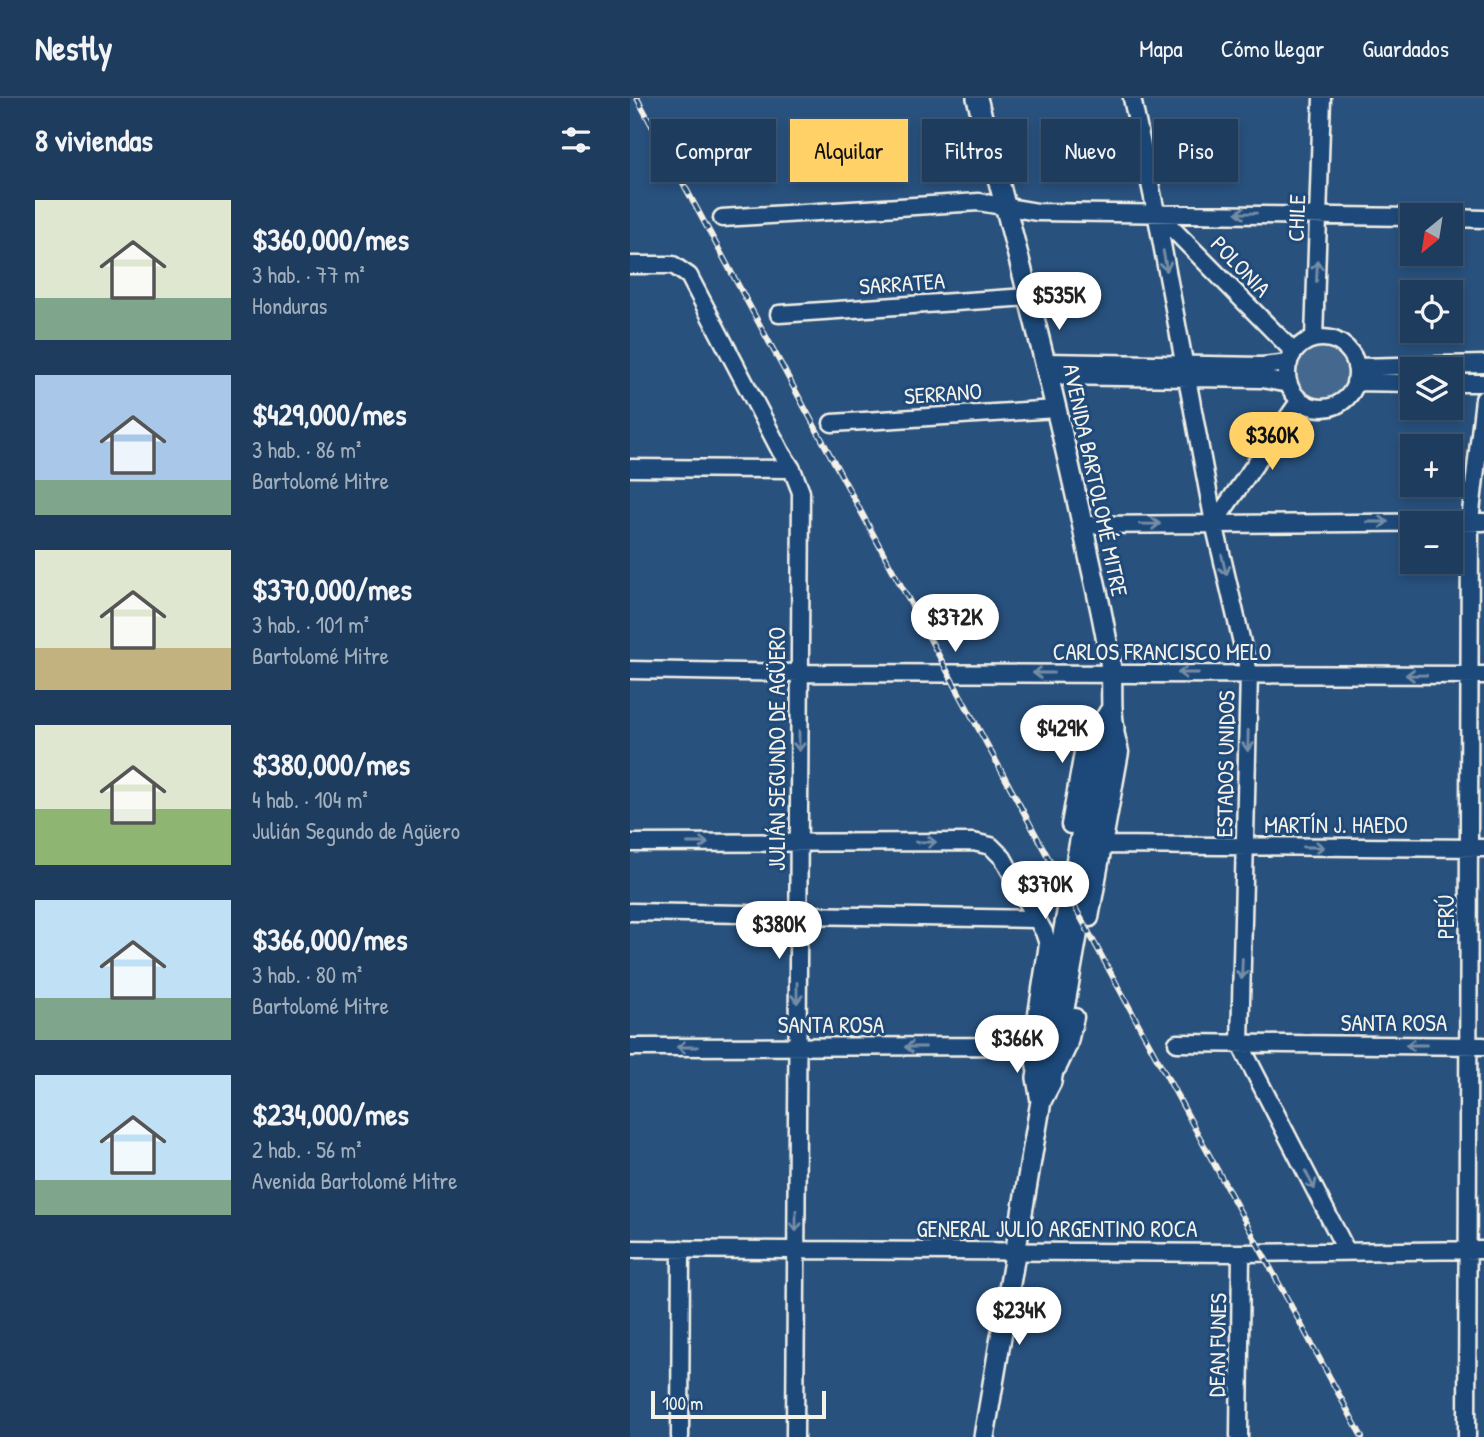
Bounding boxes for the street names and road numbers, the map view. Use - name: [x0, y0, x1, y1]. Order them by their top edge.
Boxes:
- street label: CHILE: [1280, 194, 1312, 242]
- street label: POLONIA: [1204, 229, 1278, 303]
- street label: SARRATEA: [858, 265, 946, 301]
- street label: AVENIDA BARTOLOMÉ MITRE: [1056, 361, 1136, 599]
- street label: SERRANO: [903, 375, 983, 411]
- street label: JULIÁN SEGUNDO DE AGÜERO: [761, 627, 792, 871]
- street label: CARLOS FRANCISCO MELO: [1053, 636, 1271, 667]
- street label: ESTADOS UNIDOS: [1208, 690, 1242, 838]
- street label: MARTÍN J. HAEDO: [1264, 809, 1408, 840]
- street label: PERÚ: [1430, 895, 1461, 939]
- street label: SANTA ROSA: [1341, 1007, 1447, 1038]
- street label: SANTA ROSA: [778, 1009, 884, 1040]
- street label: GENERAL JULIO ARGENTINO ROCA: [917, 1213, 1197, 1244]
- street label: DEAN FUNES: [1201, 1292, 1233, 1397]

